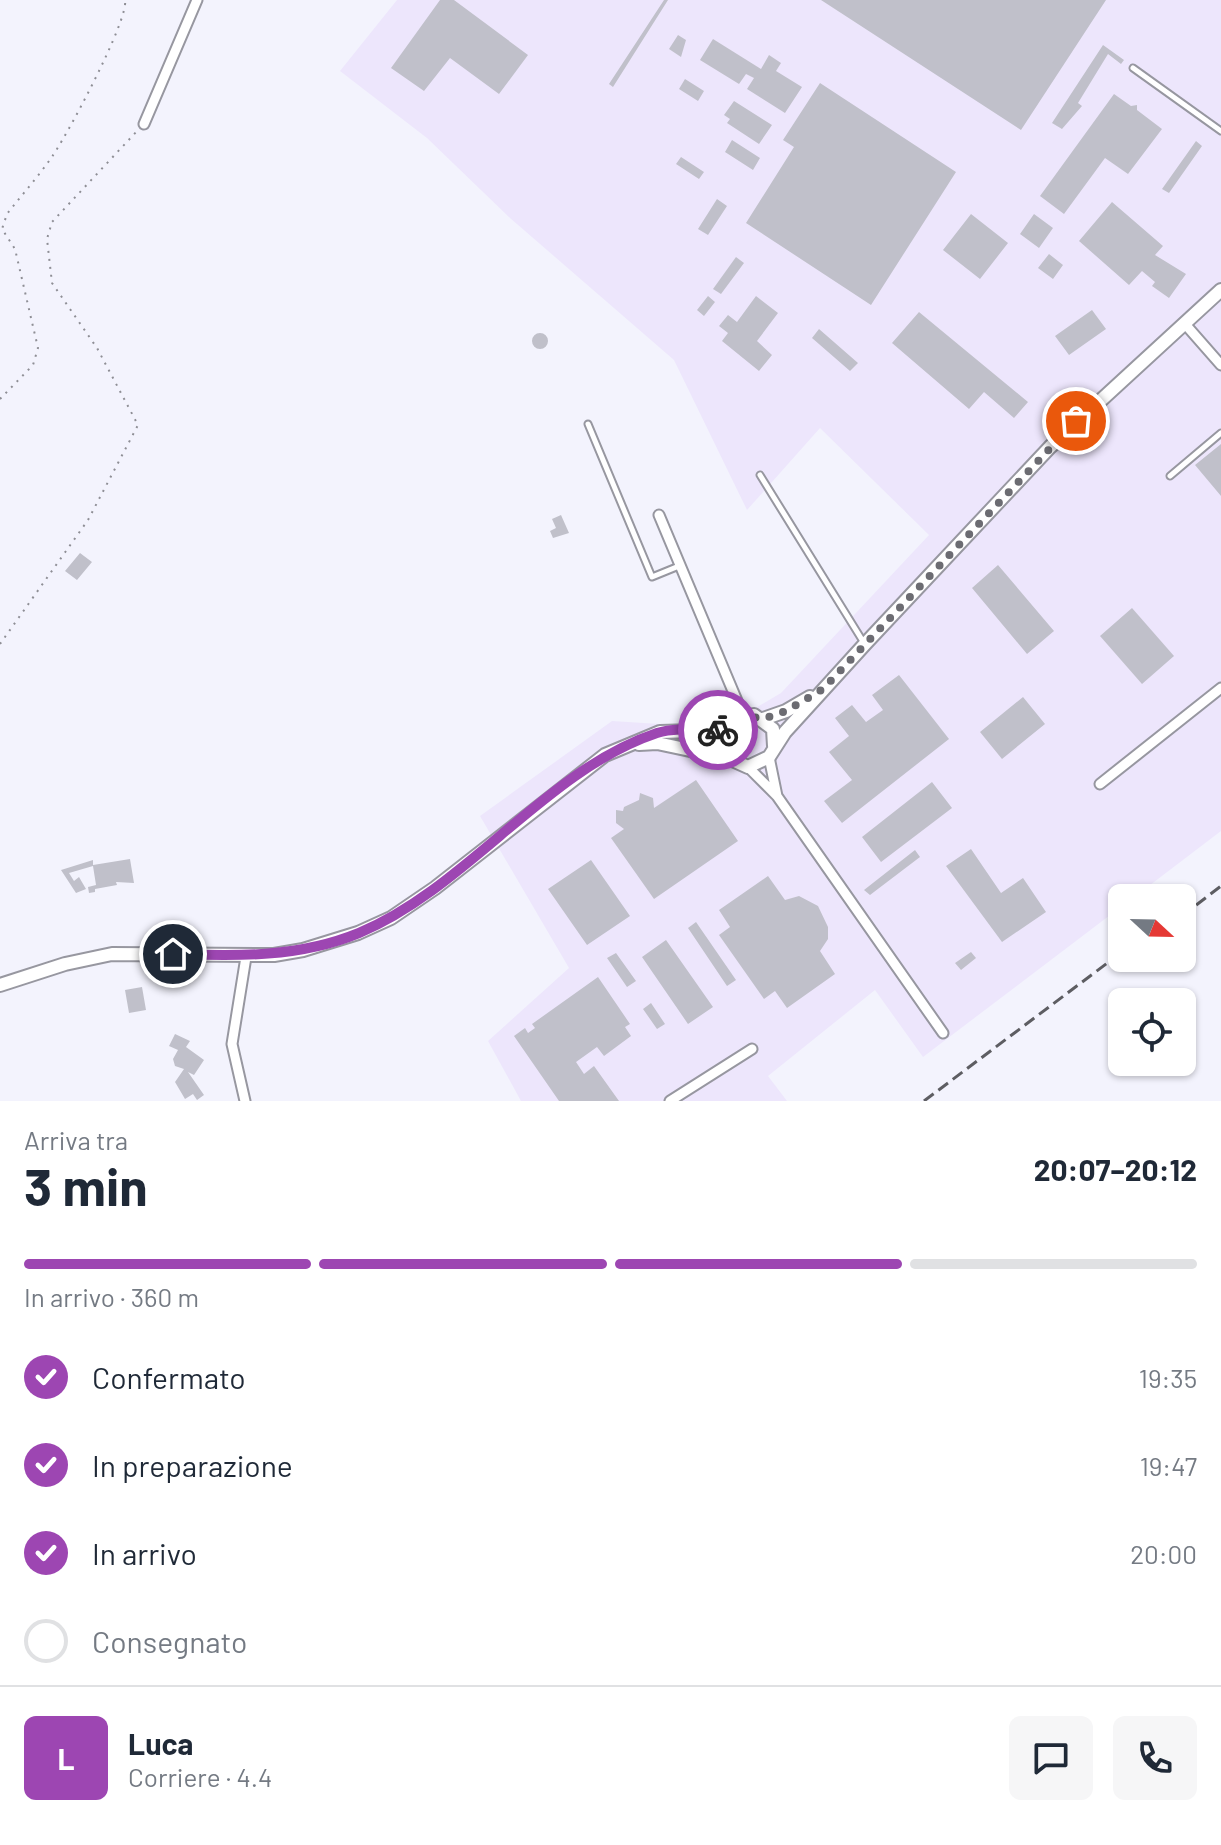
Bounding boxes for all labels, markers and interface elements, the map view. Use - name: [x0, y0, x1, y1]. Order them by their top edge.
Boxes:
- pin: [1042, 387, 1110, 455]
- icon: bag: [1054, 399, 1098, 443]
- courier: [678, 690, 758, 770]
- icon: bike: [696, 708, 740, 752]
- north arrow: [1108, 884, 1196, 972]
- map controls: [1108, 884, 1196, 1076]
- pin: [139, 920, 207, 988]
- icon: home: [151, 932, 195, 976]
- button: locate: [1108, 988, 1196, 1076]
- text: Arriva tra: [24, 1124, 128, 1155]
- text: 20:07–20:12: [1034, 1151, 1197, 1187]
- text: 3 min: [24, 1154, 148, 1216]
- text: In arrivo · 360 m: [24, 1281, 199, 1312]
- icon: check: [24, 1355, 68, 1399]
- text: Confermato: [92, 1359, 246, 1395]
- text: 19:35: [1139, 1362, 1197, 1393]
- icon: check: [24, 1443, 68, 1487]
- text: In preparazione: [92, 1447, 293, 1483]
- text: 19:47: [1140, 1450, 1197, 1481]
- icon: check: [24, 1531, 68, 1575]
- text: In arrivo: [92, 1535, 197, 1571]
- text: 20:00: [1130, 1538, 1197, 1569]
- text: Consegnato: [92, 1623, 247, 1659]
- button: chat: [1009, 1716, 1093, 1800]
- button: phone: [1113, 1716, 1197, 1800]
- text: Luca: [128, 1725, 193, 1761]
- text: L: [57, 1740, 75, 1776]
- text: Corriere · 4.4: [128, 1761, 272, 1792]

